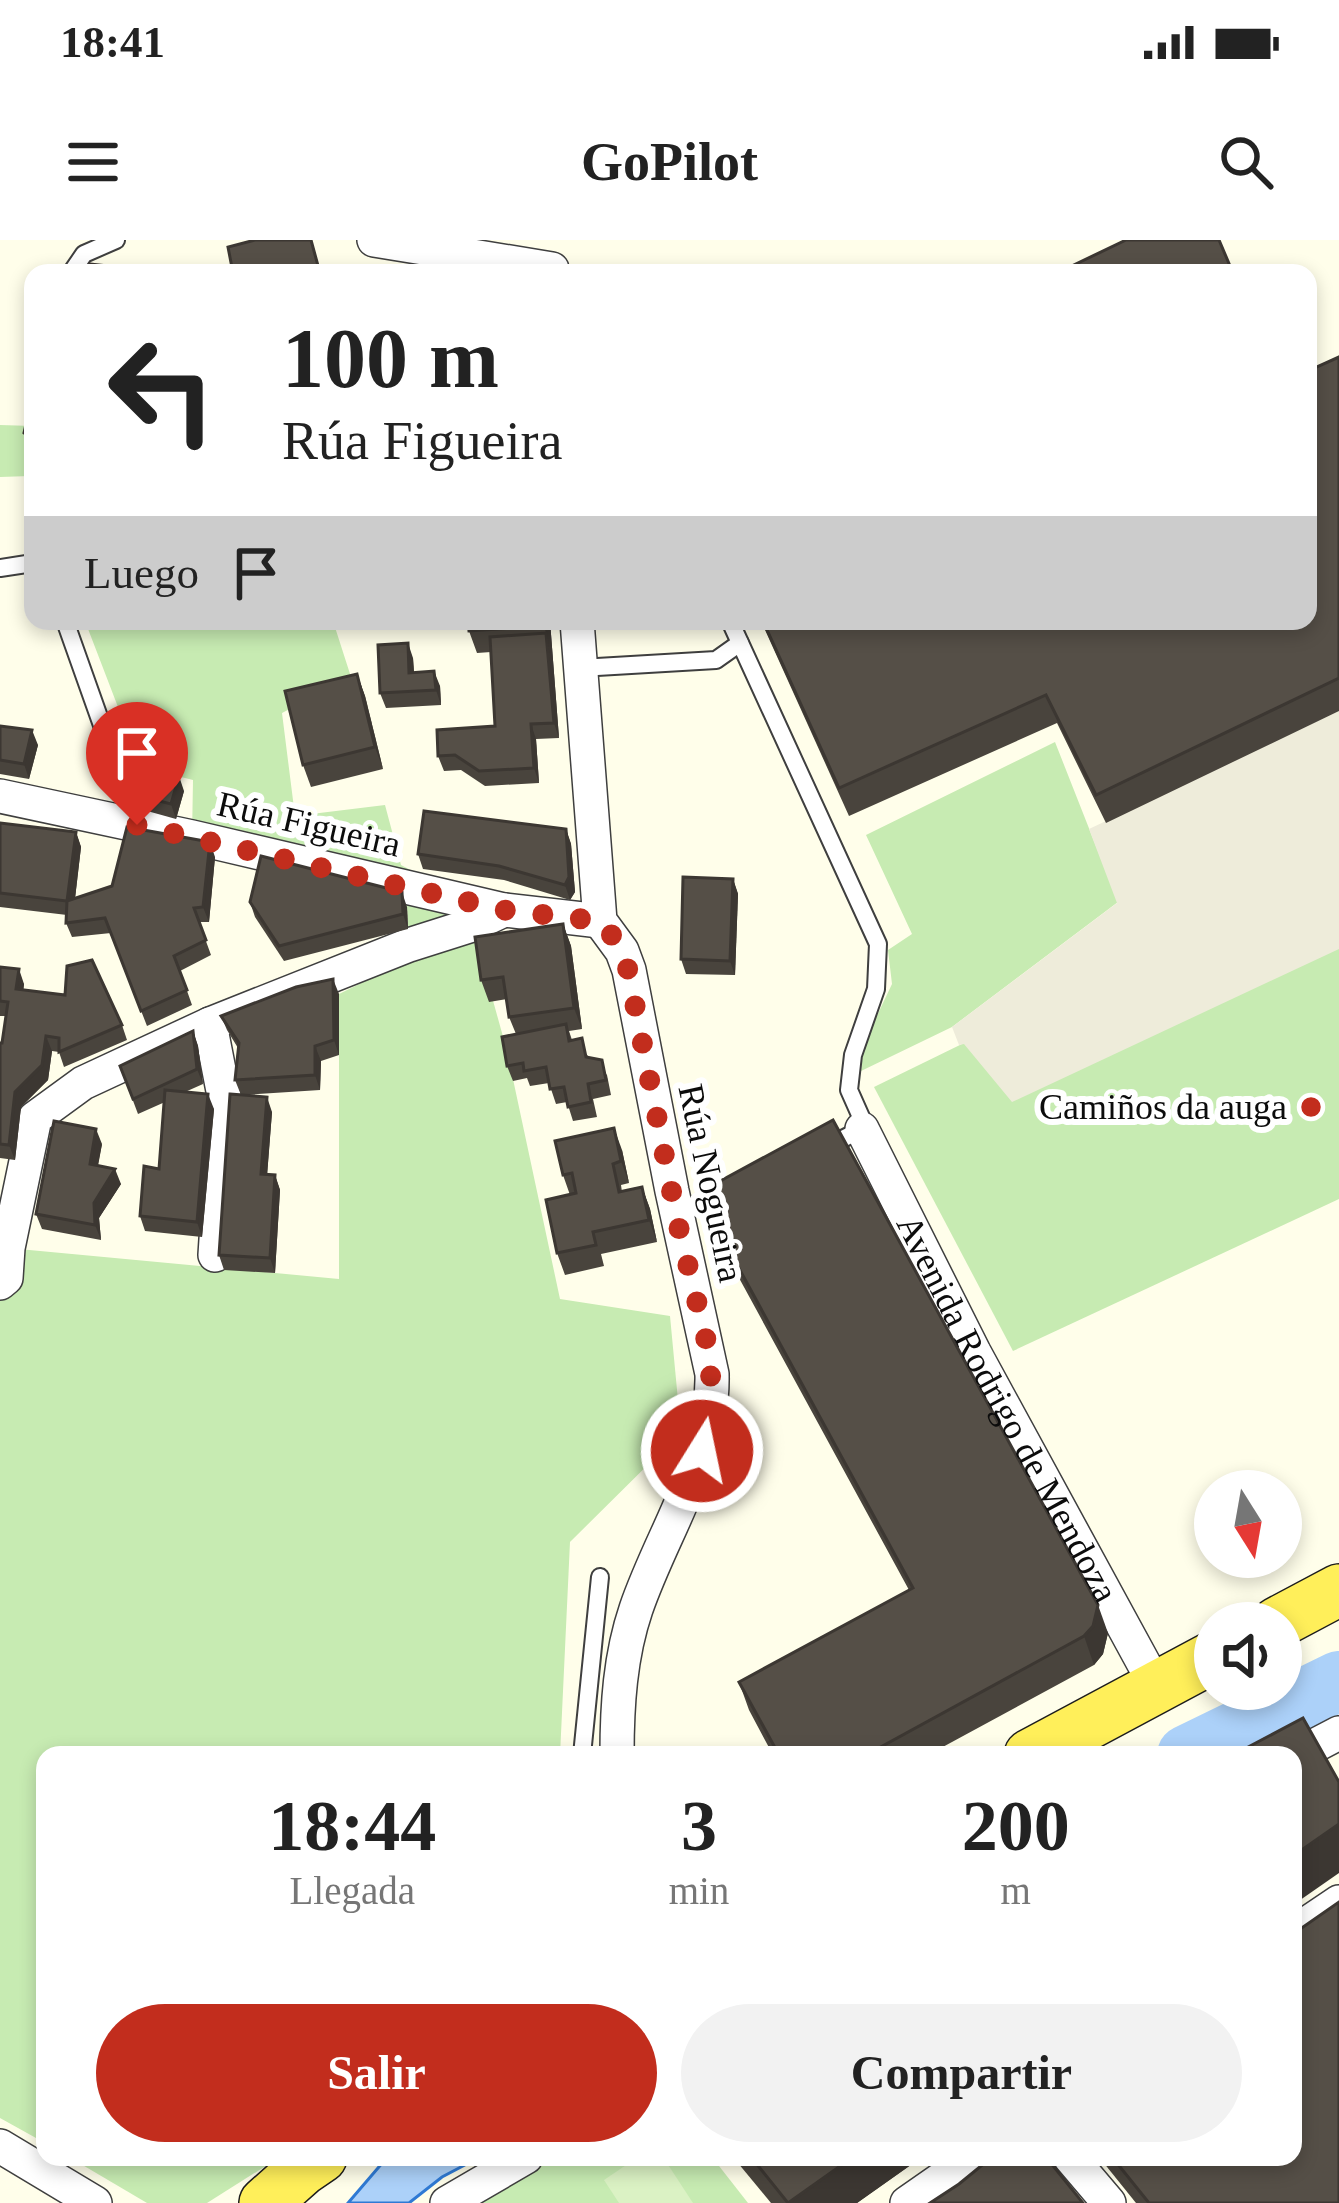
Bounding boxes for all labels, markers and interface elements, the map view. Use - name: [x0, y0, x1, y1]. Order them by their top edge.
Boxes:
- text: 18:41: [60, 17, 165, 67]
- icon: menu: [60, 129, 126, 195]
- icon: search: [1213, 129, 1279, 195]
- text: GoPilot: [581, 132, 758, 192]
- icon: left: [84, 312, 240, 468]
- text: 100 m: [282, 312, 499, 405]
- text: Rúa Figueira: [282, 411, 562, 471]
- icon: arrive: [223, 540, 289, 606]
- text: Luego: [84, 548, 199, 598]
- pin: [86, 702, 188, 825]
- icon: arrive: [104, 720, 170, 786]
- street label: Rúa Figueira: [213, 783, 405, 865]
- street label: Rúa Nogueira: [671, 1081, 751, 1285]
- place label: Camiños da auga: [1039, 1087, 1287, 1127]
- marker: Camiños da auga: [1298, 1094, 1324, 1120]
- street label: Avenida Rodrigo de Mendoza: [888, 1208, 1126, 1609]
- position arrow: [639, 1388, 765, 1514]
- north arrow: [1194, 1470, 1302, 1578]
- map controls: [1194, 1470, 1302, 1710]
- button: sound: [1194, 1602, 1302, 1710]
- text: 18:44: [268, 1786, 436, 1866]
- text: 3: [681, 1786, 717, 1866]
- text: 200: [962, 1786, 1070, 1866]
- text: Llegada: [290, 1869, 415, 1912]
- text: min: [669, 1869, 729, 1912]
- text: m: [1000, 1869, 1031, 1912]
- button: Salir: [96, 2004, 657, 2142]
- button: Compartir: [681, 2004, 1242, 2142]

